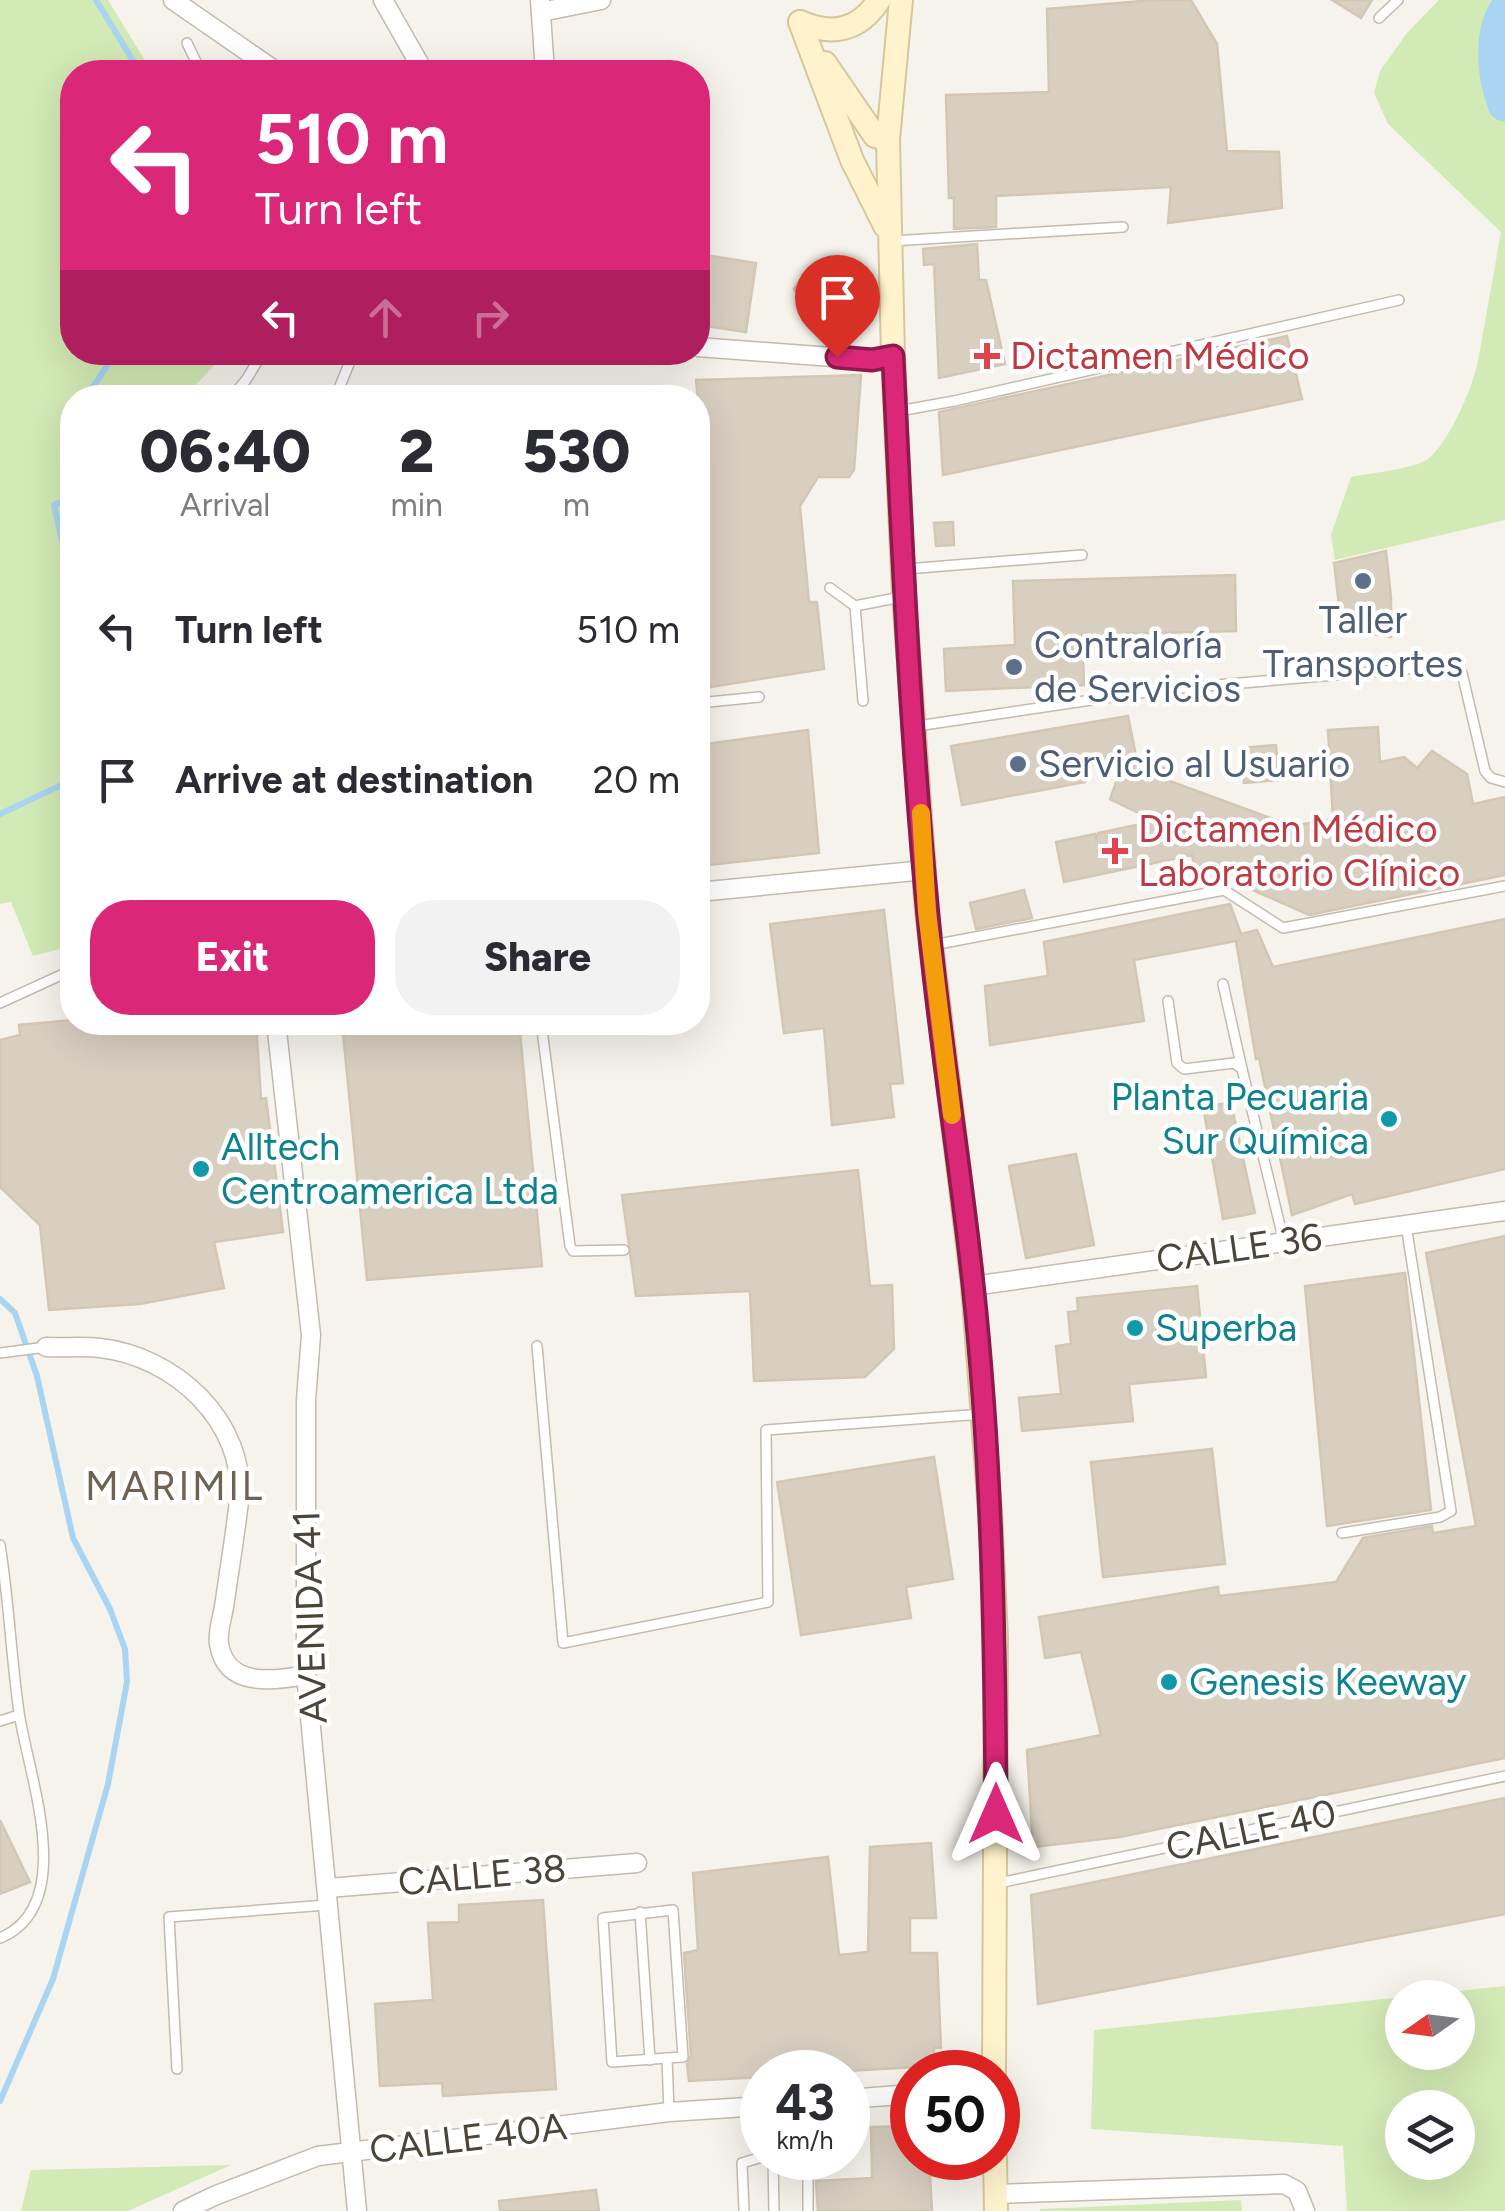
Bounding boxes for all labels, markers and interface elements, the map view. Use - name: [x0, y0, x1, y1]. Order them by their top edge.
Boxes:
- text: 510 m: [255, 96, 448, 181]
- icon: left: [90, 100, 220, 230]
- text: Turn left: [255, 181, 422, 235]
- pin: [795, 255, 880, 358]
- icon: arrive: [810, 270, 865, 325]
- icon: left: [253, 290, 308, 345]
- icon: ahead: [358, 290, 413, 345]
- icon: right: [463, 290, 518, 345]
- place label: Dictamen Médico: [1010, 333, 1309, 379]
- marker: Dictamen Médico: [974, 343, 1000, 369]
- text: 06:40: [140, 415, 311, 487]
- text: 2: [399, 415, 434, 487]
- text: 530: [523, 415, 630, 487]
- text: Arrival: [180, 486, 270, 524]
- text: min: [390, 486, 443, 524]
- text: m: [563, 486, 590, 524]
- marker: Taller Transportes: [1352, 570, 1374, 592]
- place label: Taller Transportes: [1263, 597, 1463, 687]
- icon: left: [90, 603, 145, 658]
- text: Turn left: [175, 607, 323, 653]
- text: 510 m: [576, 607, 680, 653]
- place label: Contraloría de Servicios: [1034, 622, 1241, 712]
- marker: Contraloría de Servicios: [1003, 656, 1025, 678]
- place label: Servicio al Usuario: [1038, 741, 1350, 787]
- icon: arrive: [90, 753, 145, 808]
- marker: Servicio al Usuario: [1007, 753, 1029, 775]
- text: Arrive at destination: [175, 757, 533, 803]
- text: 20 m: [593, 757, 680, 803]
- place label: Dictamen Médico Laboratorio Clínico: [1138, 806, 1460, 896]
- marker: Dictamen Médico Laboratorio Clínico: [1102, 838, 1128, 864]
- button: Exit: [90, 900, 375, 1015]
- button: Share: [395, 900, 680, 1015]
- place label: Planta Pecuaria Sur Química: [1110, 1074, 1369, 1164]
- marker: Planta Pecuaria Sur Química: [1378, 1108, 1400, 1130]
- place label: Alltech Centroamerica Ltda: [221, 1124, 559, 1214]
- marker: Alltech Centroamerica Ltda: [190, 1158, 212, 1180]
- street label: CALLE 36: [1153, 1214, 1325, 1282]
- place label: Superba: [1155, 1305, 1297, 1351]
- marker: Superba: [1124, 1317, 1146, 1339]
- district label: MARIMIL: [85, 1462, 265, 1510]
- street label: AVENIDA 41: [283, 1510, 337, 1724]
- place label: Genesis Keeway: [1189, 1659, 1466, 1705]
- marker: Genesis Keeway: [1158, 1671, 1180, 1693]
- position arrow: [944, 1762, 1048, 1866]
- street label: CALLE 40: [1162, 1790, 1340, 1870]
- street label: CALLE 38: [396, 1845, 568, 1905]
- north arrow: [1385, 1980, 1475, 2070]
- map controls: [1385, 1980, 1475, 2180]
- speed limit sign: 50: [890, 2050, 1020, 2180]
- text: 43: [775, 2072, 835, 2133]
- button: layers: [1385, 2090, 1475, 2180]
- street label: CALLE 40A: [367, 2103, 569, 2173]
- text: km/h: [776, 2125, 834, 2155]

